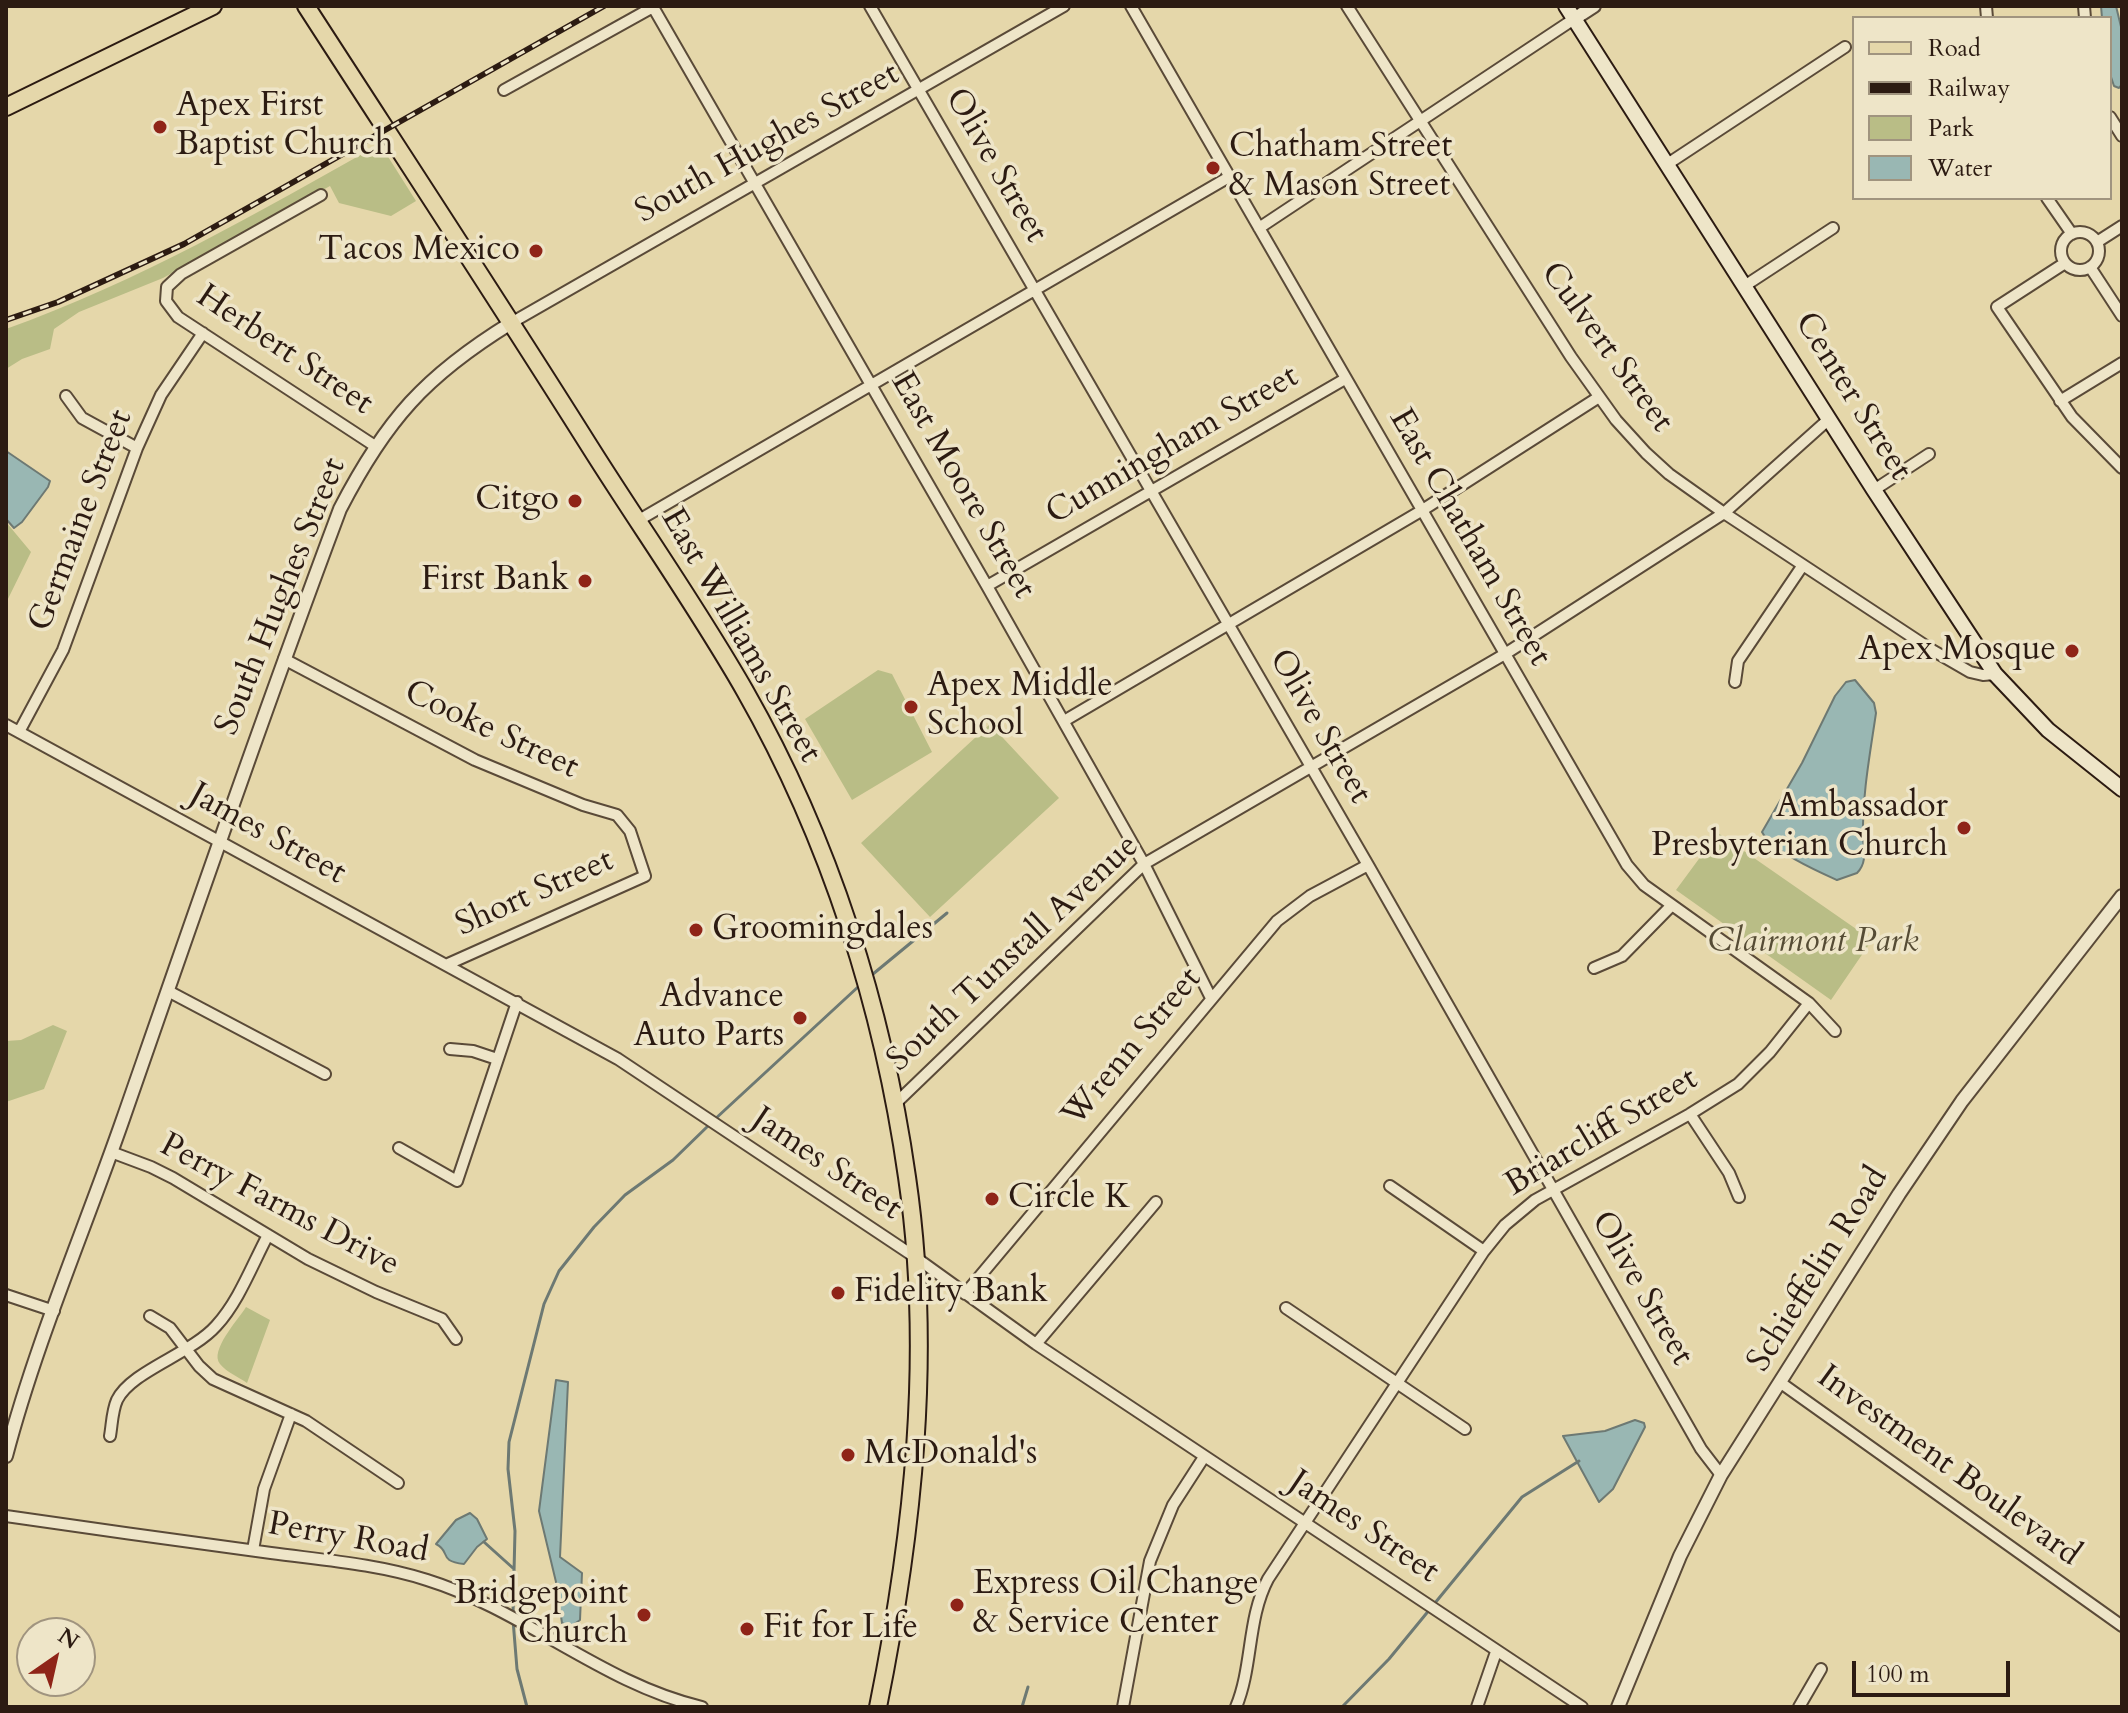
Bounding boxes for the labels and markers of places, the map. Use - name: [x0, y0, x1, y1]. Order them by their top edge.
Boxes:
- place label: Apex First Baptist Church: [176, 87, 393, 166]
- marker: Apex First Baptist Church: [151, 118, 169, 136]
- place label: Chatham Street & Mason Street: [1229, 128, 1452, 208]
- marker: Chatham Street & Mason Street: [1204, 159, 1222, 177]
- place label: Tacos Mexico: [318, 231, 520, 271]
- marker: Tacos Mexico: [527, 242, 545, 260]
- place label: Citgo: [475, 481, 559, 521]
- marker: Citgo: [566, 492, 584, 510]
- place label: First Bank: [421, 561, 569, 601]
- marker: First Bank: [576, 572, 594, 590]
- place label: Apex Mosque: [1858, 631, 2056, 671]
- marker: Apex Mosque: [2063, 642, 2081, 660]
- place label: Apex Middle School: [927, 667, 1113, 746]
- marker: Apex Middle School: [902, 698, 920, 716]
- place label: Ambassador Presbyterian Church: [1651, 788, 1948, 868]
- marker: Ambassador Presbyterian Church: [1955, 819, 1973, 837]
- place label: Groomingdales: [712, 910, 933, 950]
- marker: Groomingdales: [687, 921, 705, 939]
- place label: Advance Auto Parts: [634, 978, 784, 1058]
- marker: Advance Auto Parts: [791, 1009, 809, 1027]
- place label: Circle K: [1008, 1179, 1130, 1219]
- marker: Circle K: [983, 1190, 1001, 1208]
- place label: Fidelity Bank: [854, 1273, 1048, 1313]
- marker: Fidelity Bank: [829, 1284, 847, 1302]
- place label: McDonald's: [864, 1435, 1037, 1475]
- marker: McDonald's: [839, 1446, 857, 1464]
- place label: Express Oil Change & Service Center: [973, 1565, 1259, 1644]
- place label: Bridgepoint Church: [454, 1575, 628, 1654]
- marker: Express Oil Change & Service Center: [948, 1596, 966, 1614]
- marker: Bridgepoint Church: [635, 1606, 653, 1624]
- place label: Fit for Life: [763, 1609, 918, 1649]
- marker: Fit for Life: [738, 1620, 756, 1638]

